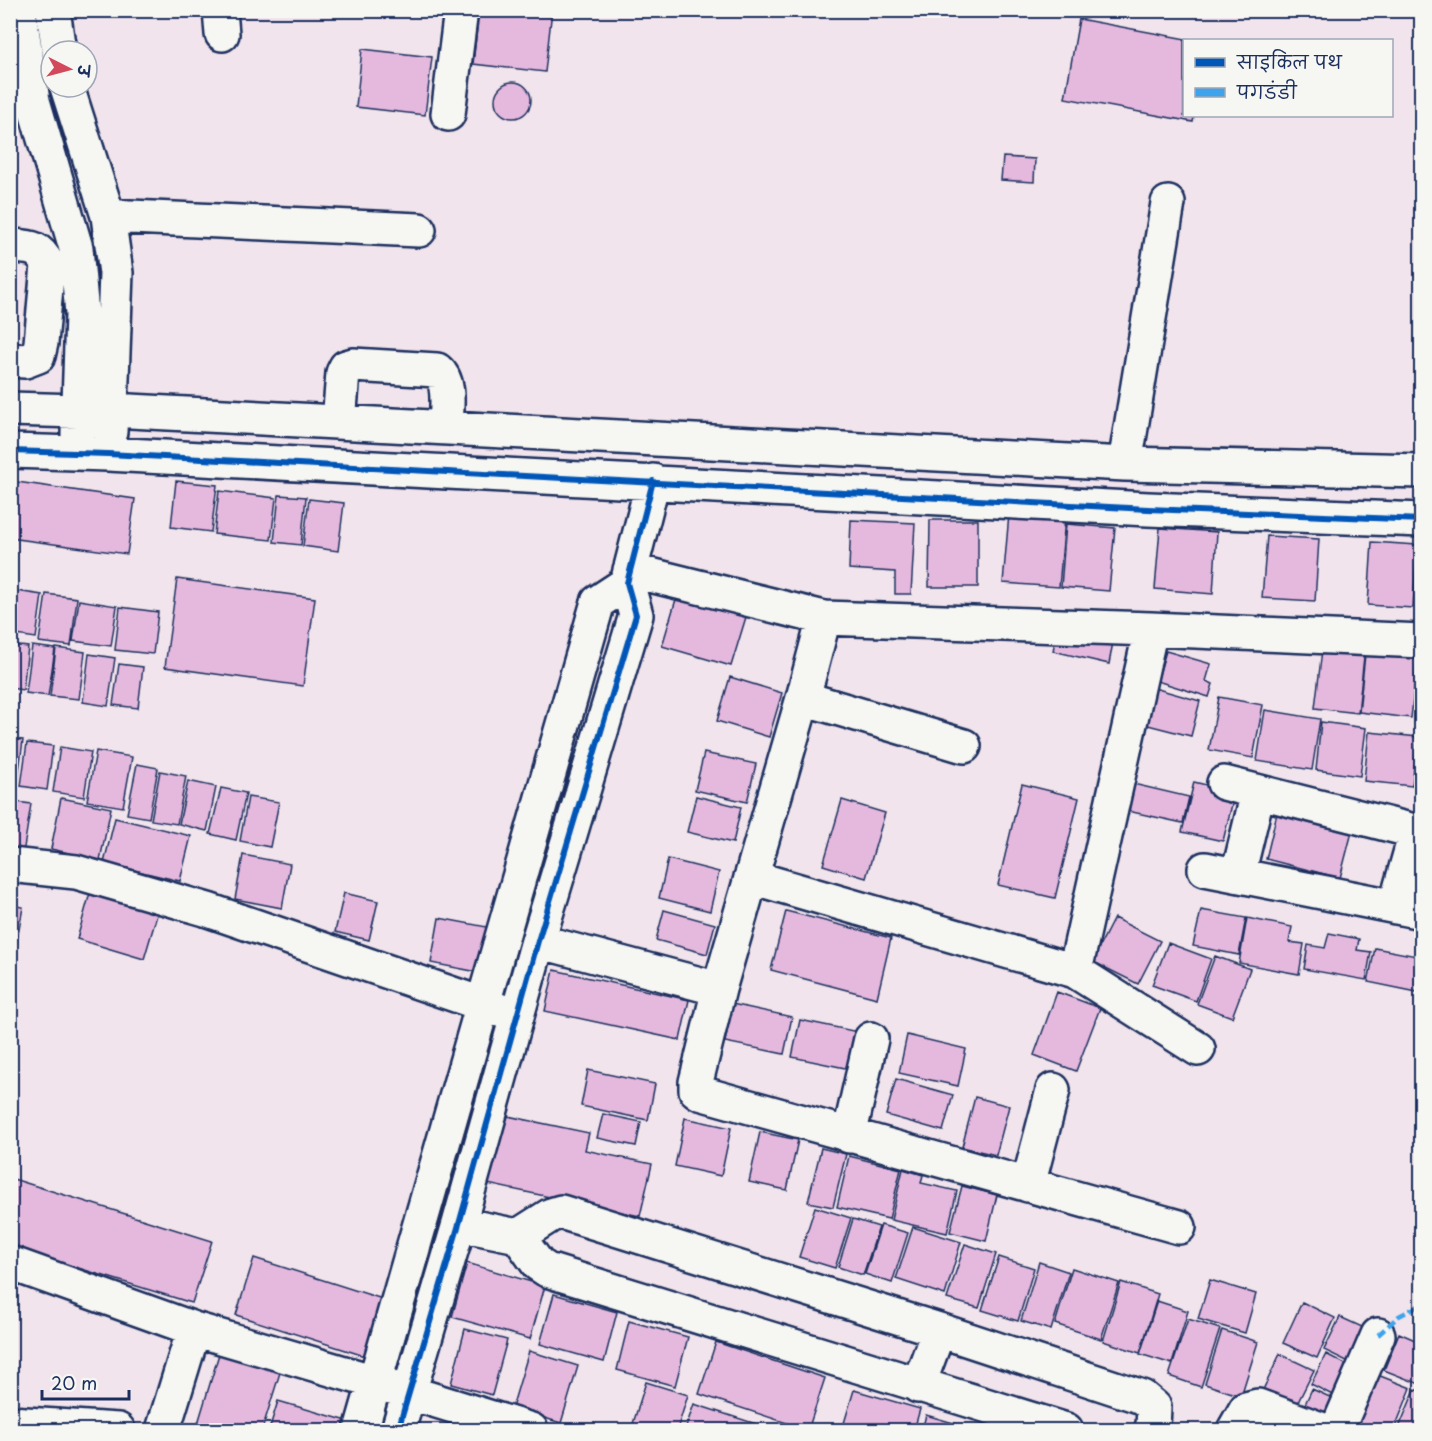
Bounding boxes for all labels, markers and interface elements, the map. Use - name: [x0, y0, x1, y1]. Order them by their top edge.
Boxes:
- north arrow: [39, 39, 99, 99]
- legend: [1183, 39, 1393, 117]
- text: साइकिल पथ: [1236, 48, 1343, 75]
- text: उ: [72, 62, 98, 79]
- text: पगडंडी: [1236, 78, 1297, 105]
- scale bar: [42, 1363, 129, 1401]
- text: 20 m: [51, 1369, 97, 1396]

